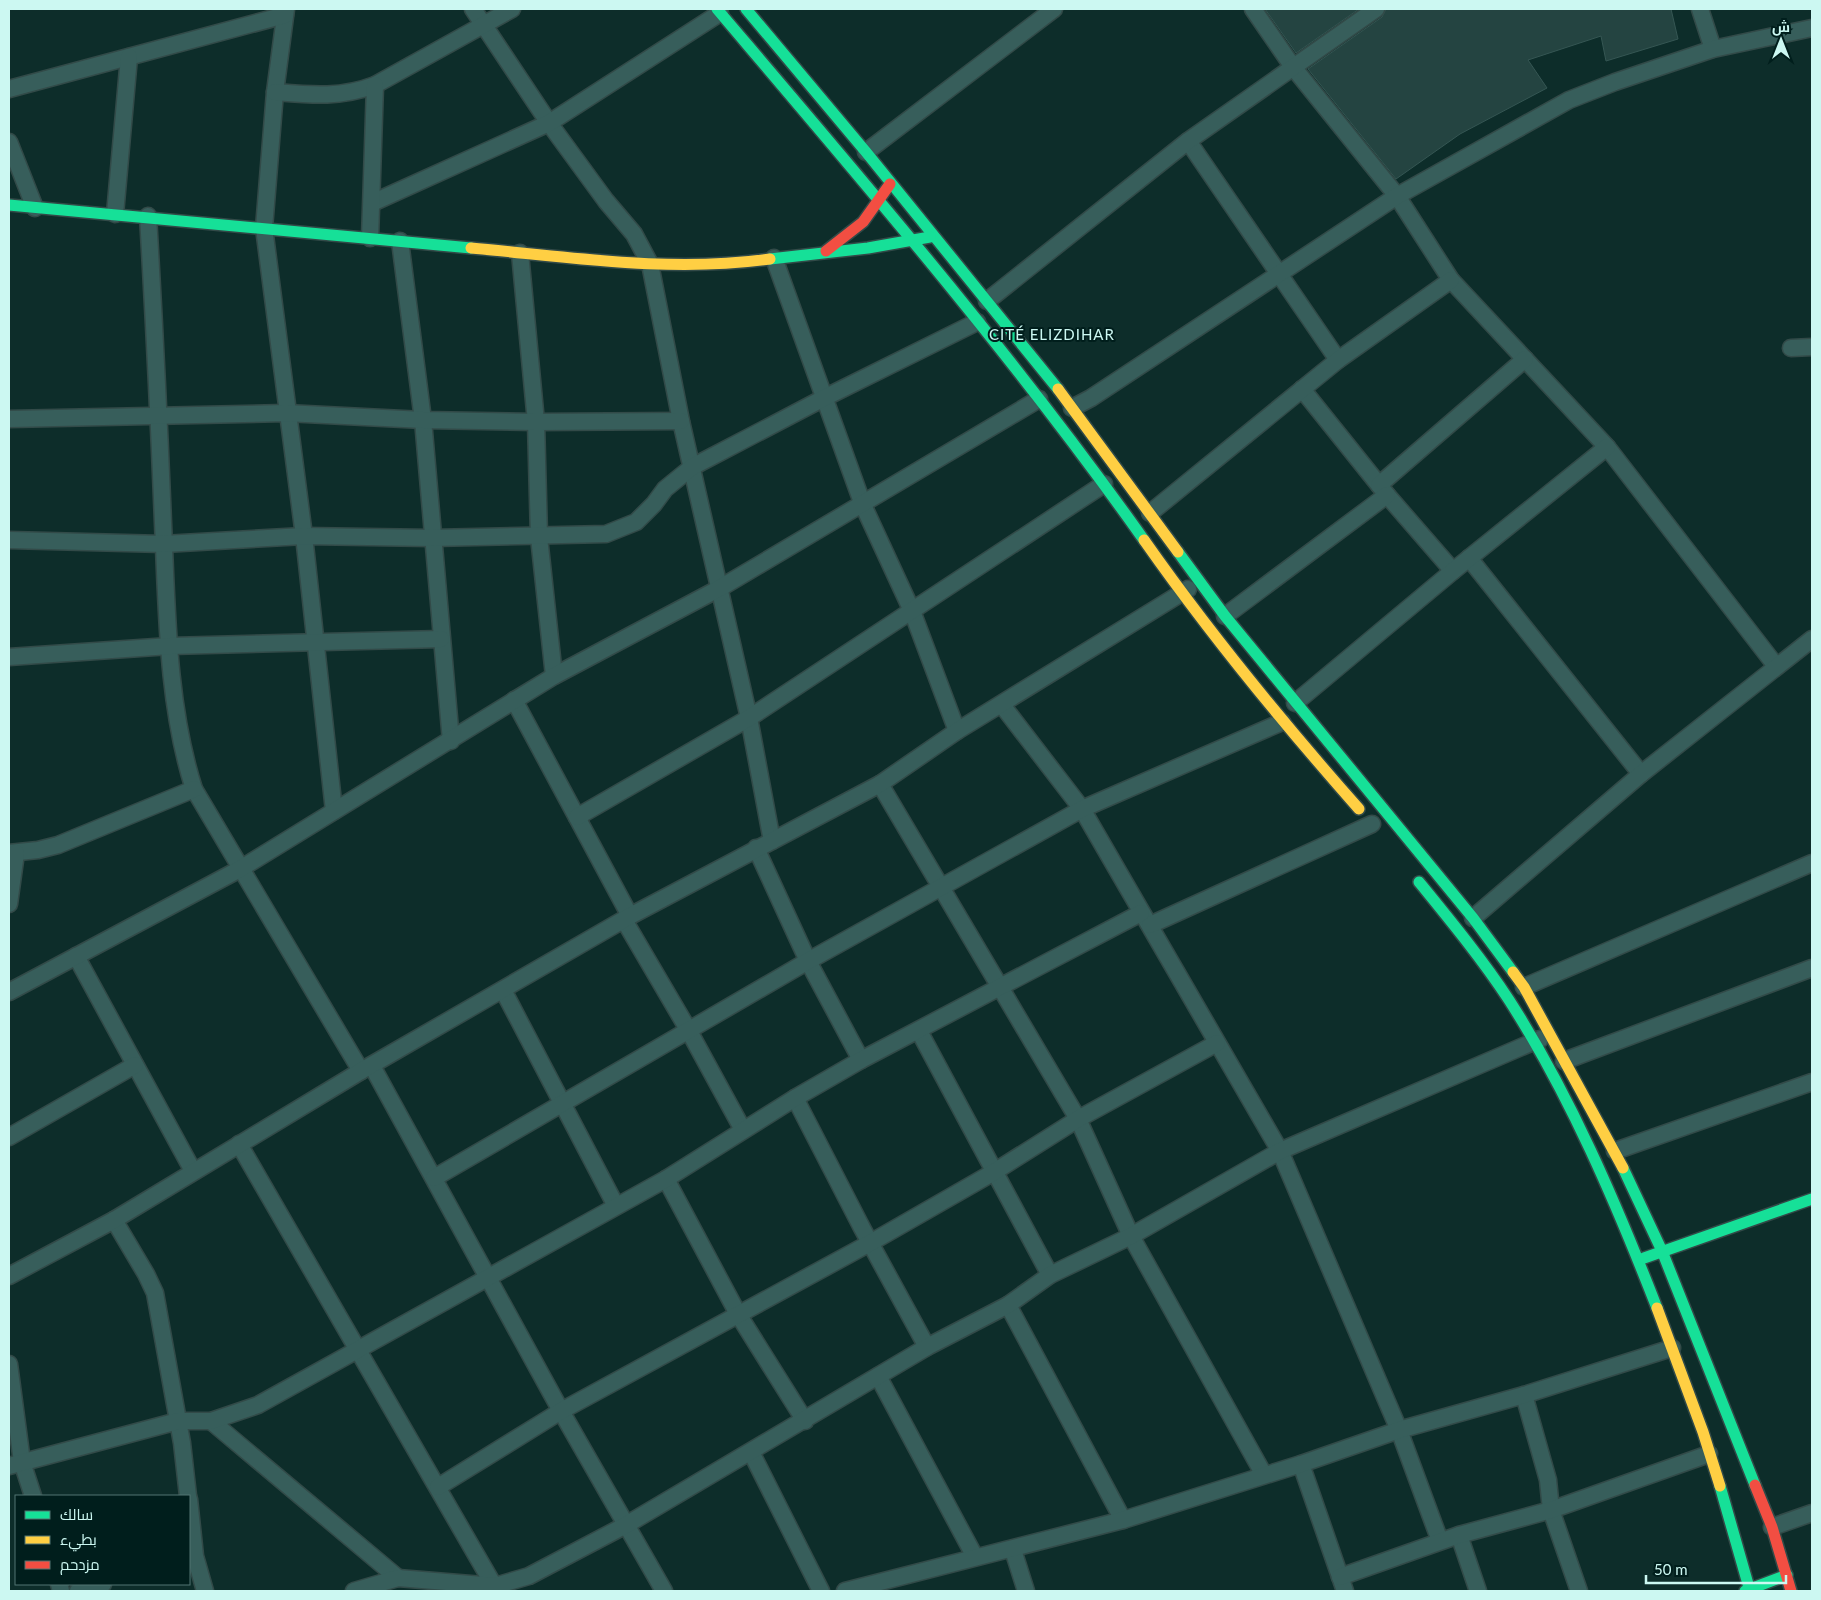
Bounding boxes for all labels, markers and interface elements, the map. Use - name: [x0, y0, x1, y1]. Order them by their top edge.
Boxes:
- north arrow: [1756, 15, 1806, 65]
- text: ش: [1772, 18, 1790, 36]
- district label: CITÉ ELIZDIHAR: [989, 325, 1115, 343]
- legend: [15, 1495, 190, 1585]
- text: سالك: [60, 1505, 93, 1523]
- text: بطيء: [60, 1530, 97, 1552]
- scale bar: [1646, 1552, 1786, 1584]
- text: مزدحم: [60, 1555, 100, 1575]
- text: 50 m: [1654, 1560, 1688, 1578]

